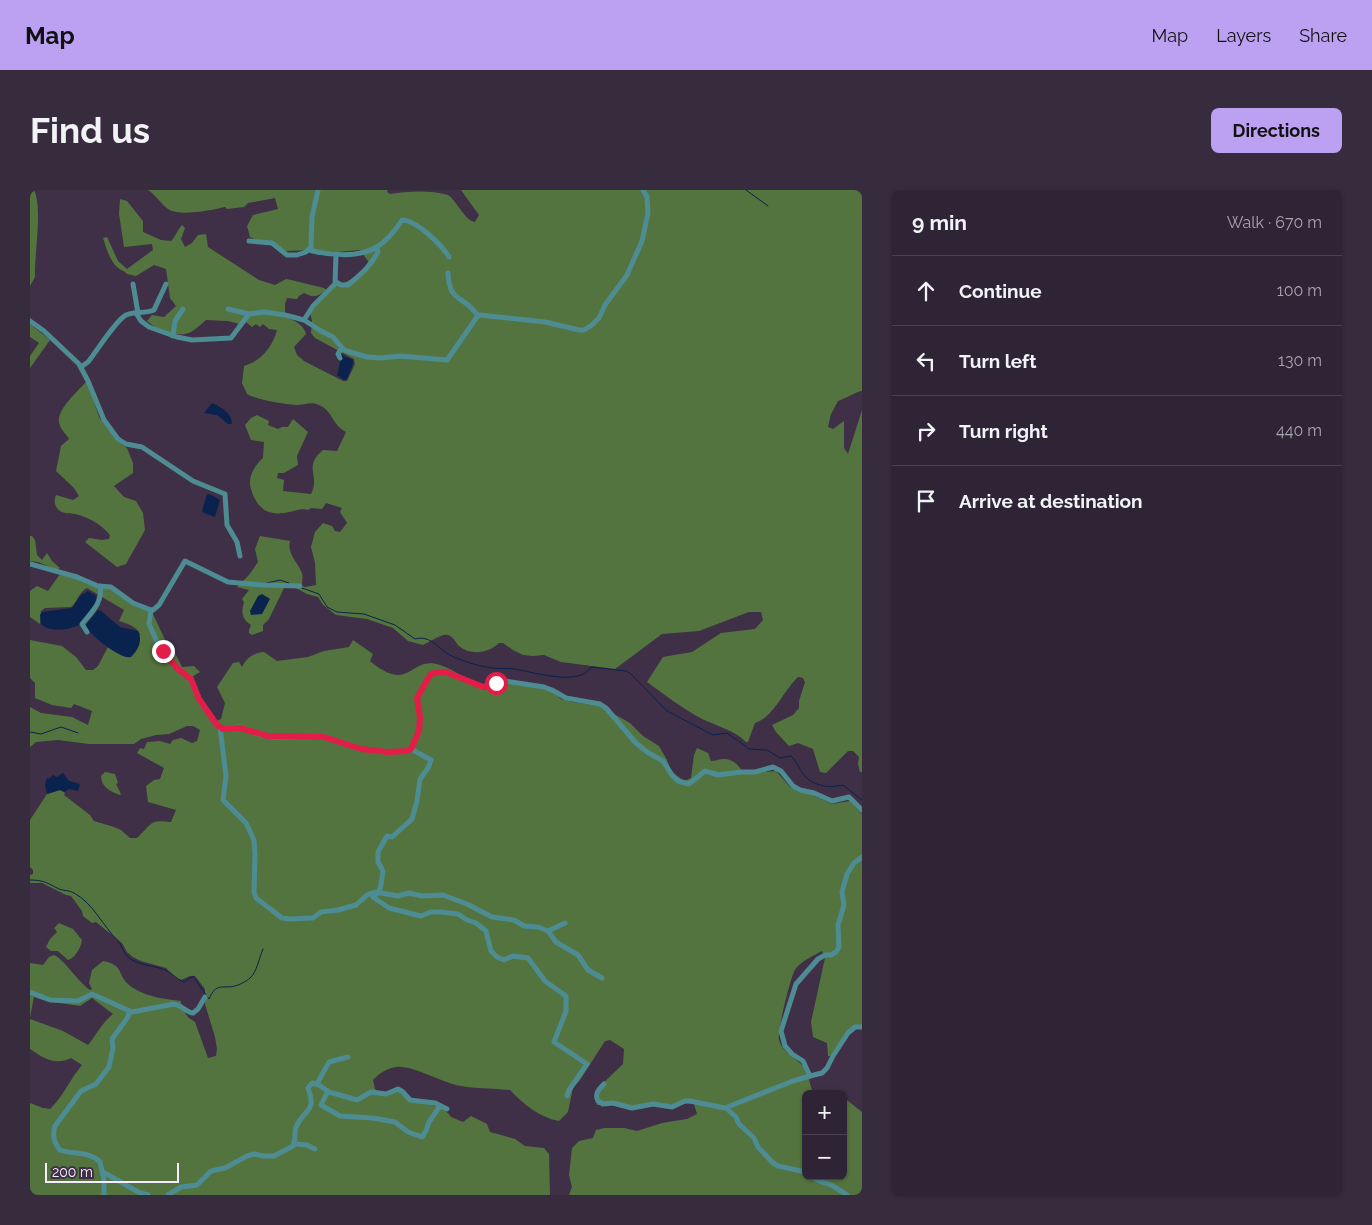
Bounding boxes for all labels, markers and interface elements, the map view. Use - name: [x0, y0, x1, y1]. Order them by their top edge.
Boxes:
- text: Map: [25, 21, 75, 50]
- text: Map: [1152, 25, 1188, 46]
- text: Layers: [1216, 25, 1271, 46]
- text: Share: [1299, 25, 1347, 46]
- button: Directions: [1211, 108, 1342, 153]
- text: Find us: [30, 110, 150, 151]
- text: 9 min: [912, 210, 967, 235]
- text: Walk · 670 m: [1227, 213, 1322, 232]
- icon: ahead: [912, 277, 940, 305]
- text: Continue: [959, 280, 1042, 302]
- text: 100 m: [1277, 281, 1322, 300]
- icon: left: [912, 347, 940, 375]
- text: Turn left: [959, 350, 1036, 372]
- text: 130 m: [1278, 351, 1322, 370]
- icon: right: [912, 417, 940, 445]
- text: Turn right: [959, 420, 1048, 442]
- text: 440 m: [1276, 421, 1322, 440]
- icon: arrive: [912, 487, 940, 515]
- text: Arrive at destination: [959, 490, 1143, 512]
- route end: [152, 640, 175, 663]
- route start: [485, 672, 508, 695]
- map controls: [802, 1090, 847, 1180]
- button: +: [802, 1090, 847, 1135]
- button: −: [802, 1135, 847, 1180]
- scale bar: [45, 1160, 179, 1183]
- text: 200 m: [52, 1164, 93, 1180]

